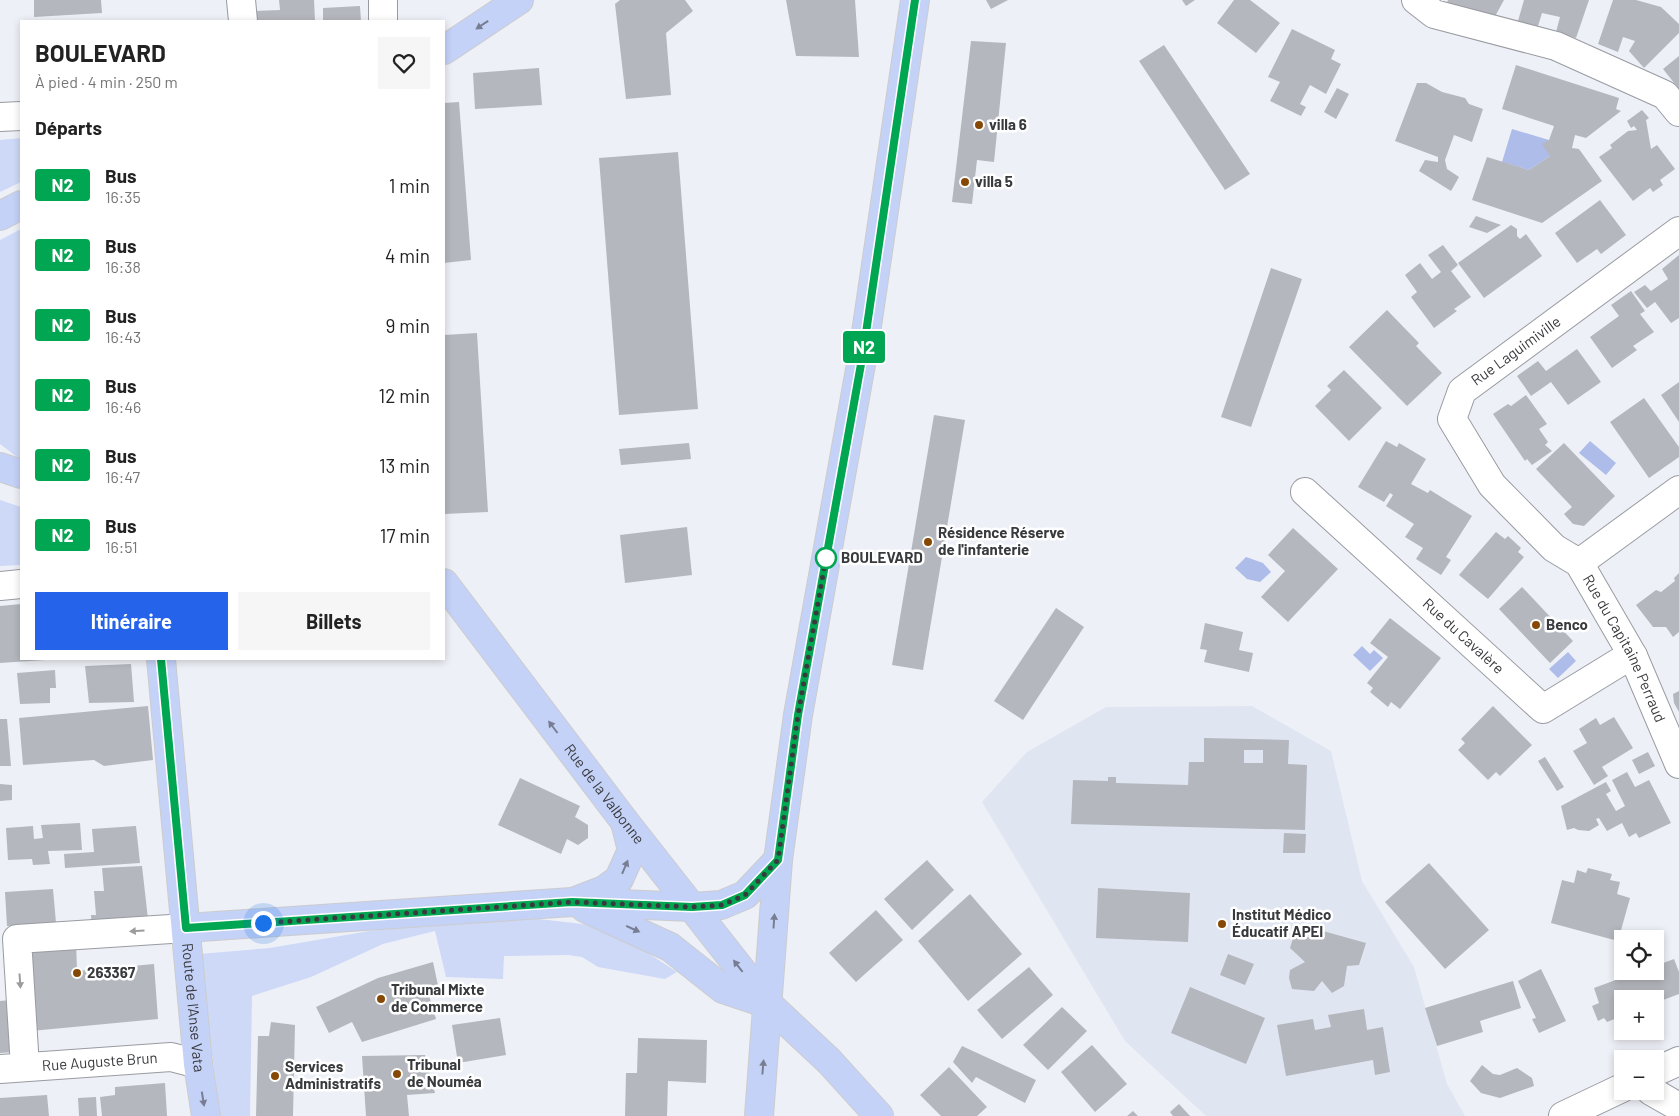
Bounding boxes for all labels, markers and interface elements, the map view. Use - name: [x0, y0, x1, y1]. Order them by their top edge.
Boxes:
- one-way arrow: [475, 20, 488, 30]
- button: heart: [378, 37, 430, 89]
- text: BOULEVARD: [35, 38, 166, 67]
- text: À pied · 4 min · 250 m: [35, 72, 178, 91]
- place label: villa 6: [989, 115, 1027, 133]
- text: Départs: [35, 116, 102, 139]
- marker: villa 6: [973, 119, 985, 131]
- text: Bus: [105, 164, 137, 187]
- place label: villa 5: [975, 172, 1013, 190]
- text: N2: [51, 174, 74, 196]
- text: 1 min: [389, 174, 430, 197]
- marker: villa 5: [959, 176, 971, 188]
- text: 16:35: [105, 187, 141, 206]
- text: Bus: [105, 234, 137, 257]
- text: N2: [51, 244, 74, 266]
- text: 4 min: [385, 244, 430, 267]
- text: 16:38: [105, 257, 141, 276]
- text: Bus: [105, 304, 137, 327]
- street label: Rue Laguimiville: [1467, 312, 1564, 389]
- text: N2: [51, 314, 74, 336]
- text: 9 min: [386, 314, 430, 337]
- text: 16:43: [105, 327, 141, 346]
- line badge: N2: [842, 331, 886, 363]
- text: N2: [853, 336, 875, 358]
- text: Bus: [105, 374, 137, 397]
- text: N2: [51, 384, 74, 406]
- text: 12 min: [379, 384, 430, 407]
- text: 16:46: [105, 397, 141, 416]
- text: Bus: [105, 444, 137, 467]
- text: N2: [51, 454, 74, 476]
- text: 13 min: [379, 454, 430, 477]
- text: 16:47: [105, 467, 140, 486]
- text: Bus: [105, 514, 137, 537]
- place label: Résidence Réserve de l'infanterie: [938, 523, 1065, 558]
- text: N2: [51, 524, 74, 546]
- text: 17 min: [380, 524, 430, 547]
- marker: Résidence Réserve de l'infanterie: [922, 536, 934, 548]
- text: 16:51: [105, 537, 138, 556]
- marker: BOULEVARD: [815, 547, 837, 569]
- place label: BOULEVARD: [841, 548, 923, 566]
- street label: Rue du Capitaine Perraud: [1580, 571, 1670, 725]
- button: Itinéraire: [35, 592, 228, 650]
- button: Billets: [238, 592, 430, 650]
- street label: Rue du Cavalère: [1419, 594, 1508, 677]
- place label: Benco: [1546, 615, 1588, 633]
- marker: Benco: [1530, 619, 1542, 631]
- one-way arrow: [548, 720, 558, 734]
- street label: Rue de la Valbonne: [561, 740, 649, 847]
- one-way arrow: [621, 860, 629, 874]
- place label: Institut Médico Éducatif APEI: [1232, 905, 1331, 940]
- your location: [251, 911, 276, 936]
- one-way arrow: [771, 912, 779, 928]
- marker: Institut Médico Éducatif APEI: [1216, 918, 1228, 930]
- one-way arrow: [626, 925, 640, 933]
- one-way arrow: [129, 928, 145, 936]
- map controls: [1614, 930, 1664, 1100]
- button: locate: [1614, 930, 1664, 980]
- street label: Route de l'Anse Vata: [179, 942, 209, 1073]
- one-way arrow: [733, 960, 744, 973]
- place label: 263367: [87, 963, 136, 981]
- marker: 263367: [71, 967, 83, 979]
- one-way arrow: [16, 974, 24, 990]
- place label: Tribunal Mixte de Commerce: [391, 980, 484, 1015]
- button: +: [1614, 990, 1664, 1040]
- marker: Tribunal Mixte de Commerce: [375, 993, 387, 1005]
- street label: Rue Auguste Brun: [41, 1048, 158, 1074]
- button: −: [1614, 1050, 1664, 1100]
- place label: Tribunal de Nouméa: [407, 1055, 482, 1090]
- place label: Services Administratifs: [285, 1057, 381, 1092]
- one-way arrow: [759, 1059, 767, 1075]
- marker: Tribunal de Nouméa: [391, 1068, 403, 1080]
- marker: Services Administratifs: [269, 1070, 281, 1082]
- one-way arrow: [199, 1091, 207, 1107]

